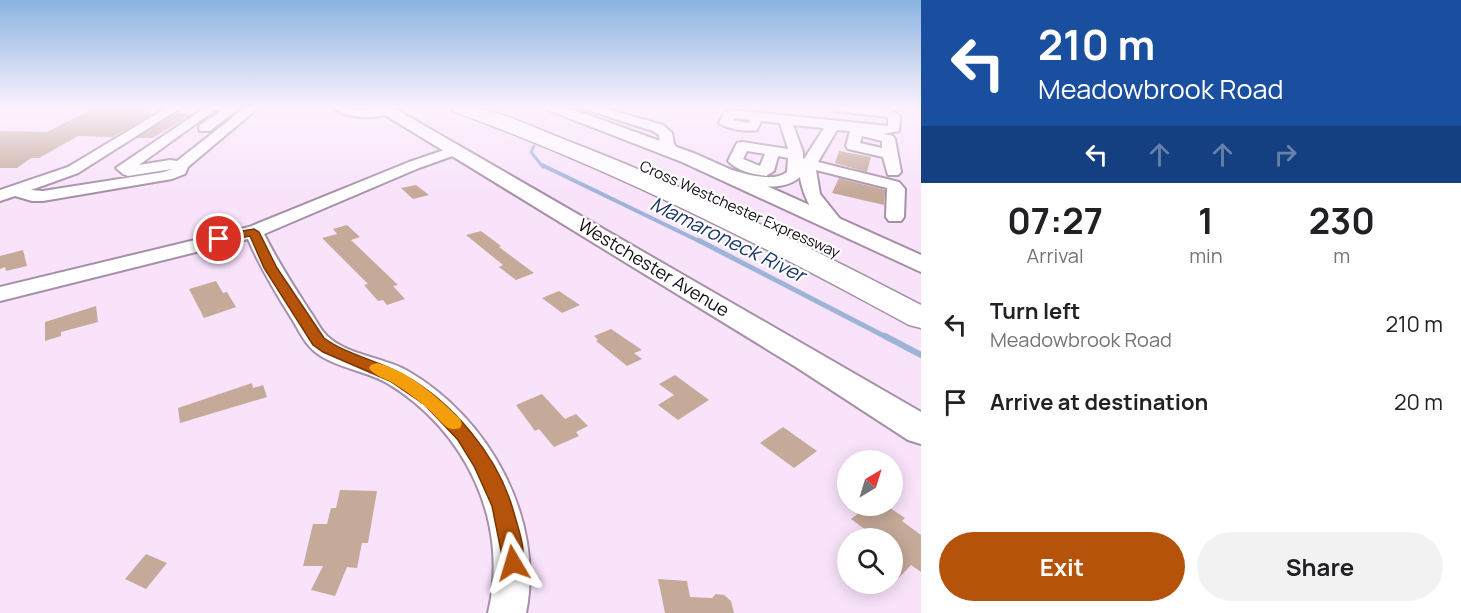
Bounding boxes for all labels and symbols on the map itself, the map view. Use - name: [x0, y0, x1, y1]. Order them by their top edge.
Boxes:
- street label: Cross Westchester Expressway: [636, 155, 844, 263]
- water label: Mamaroneck River: [646, 190, 812, 289]
- street label: Westchester Avenue: [574, 212, 734, 322]
- pin: [193, 213, 244, 264]
- north arrow: [837, 450, 903, 516]
- position arrow: [481, 531, 545, 595]

